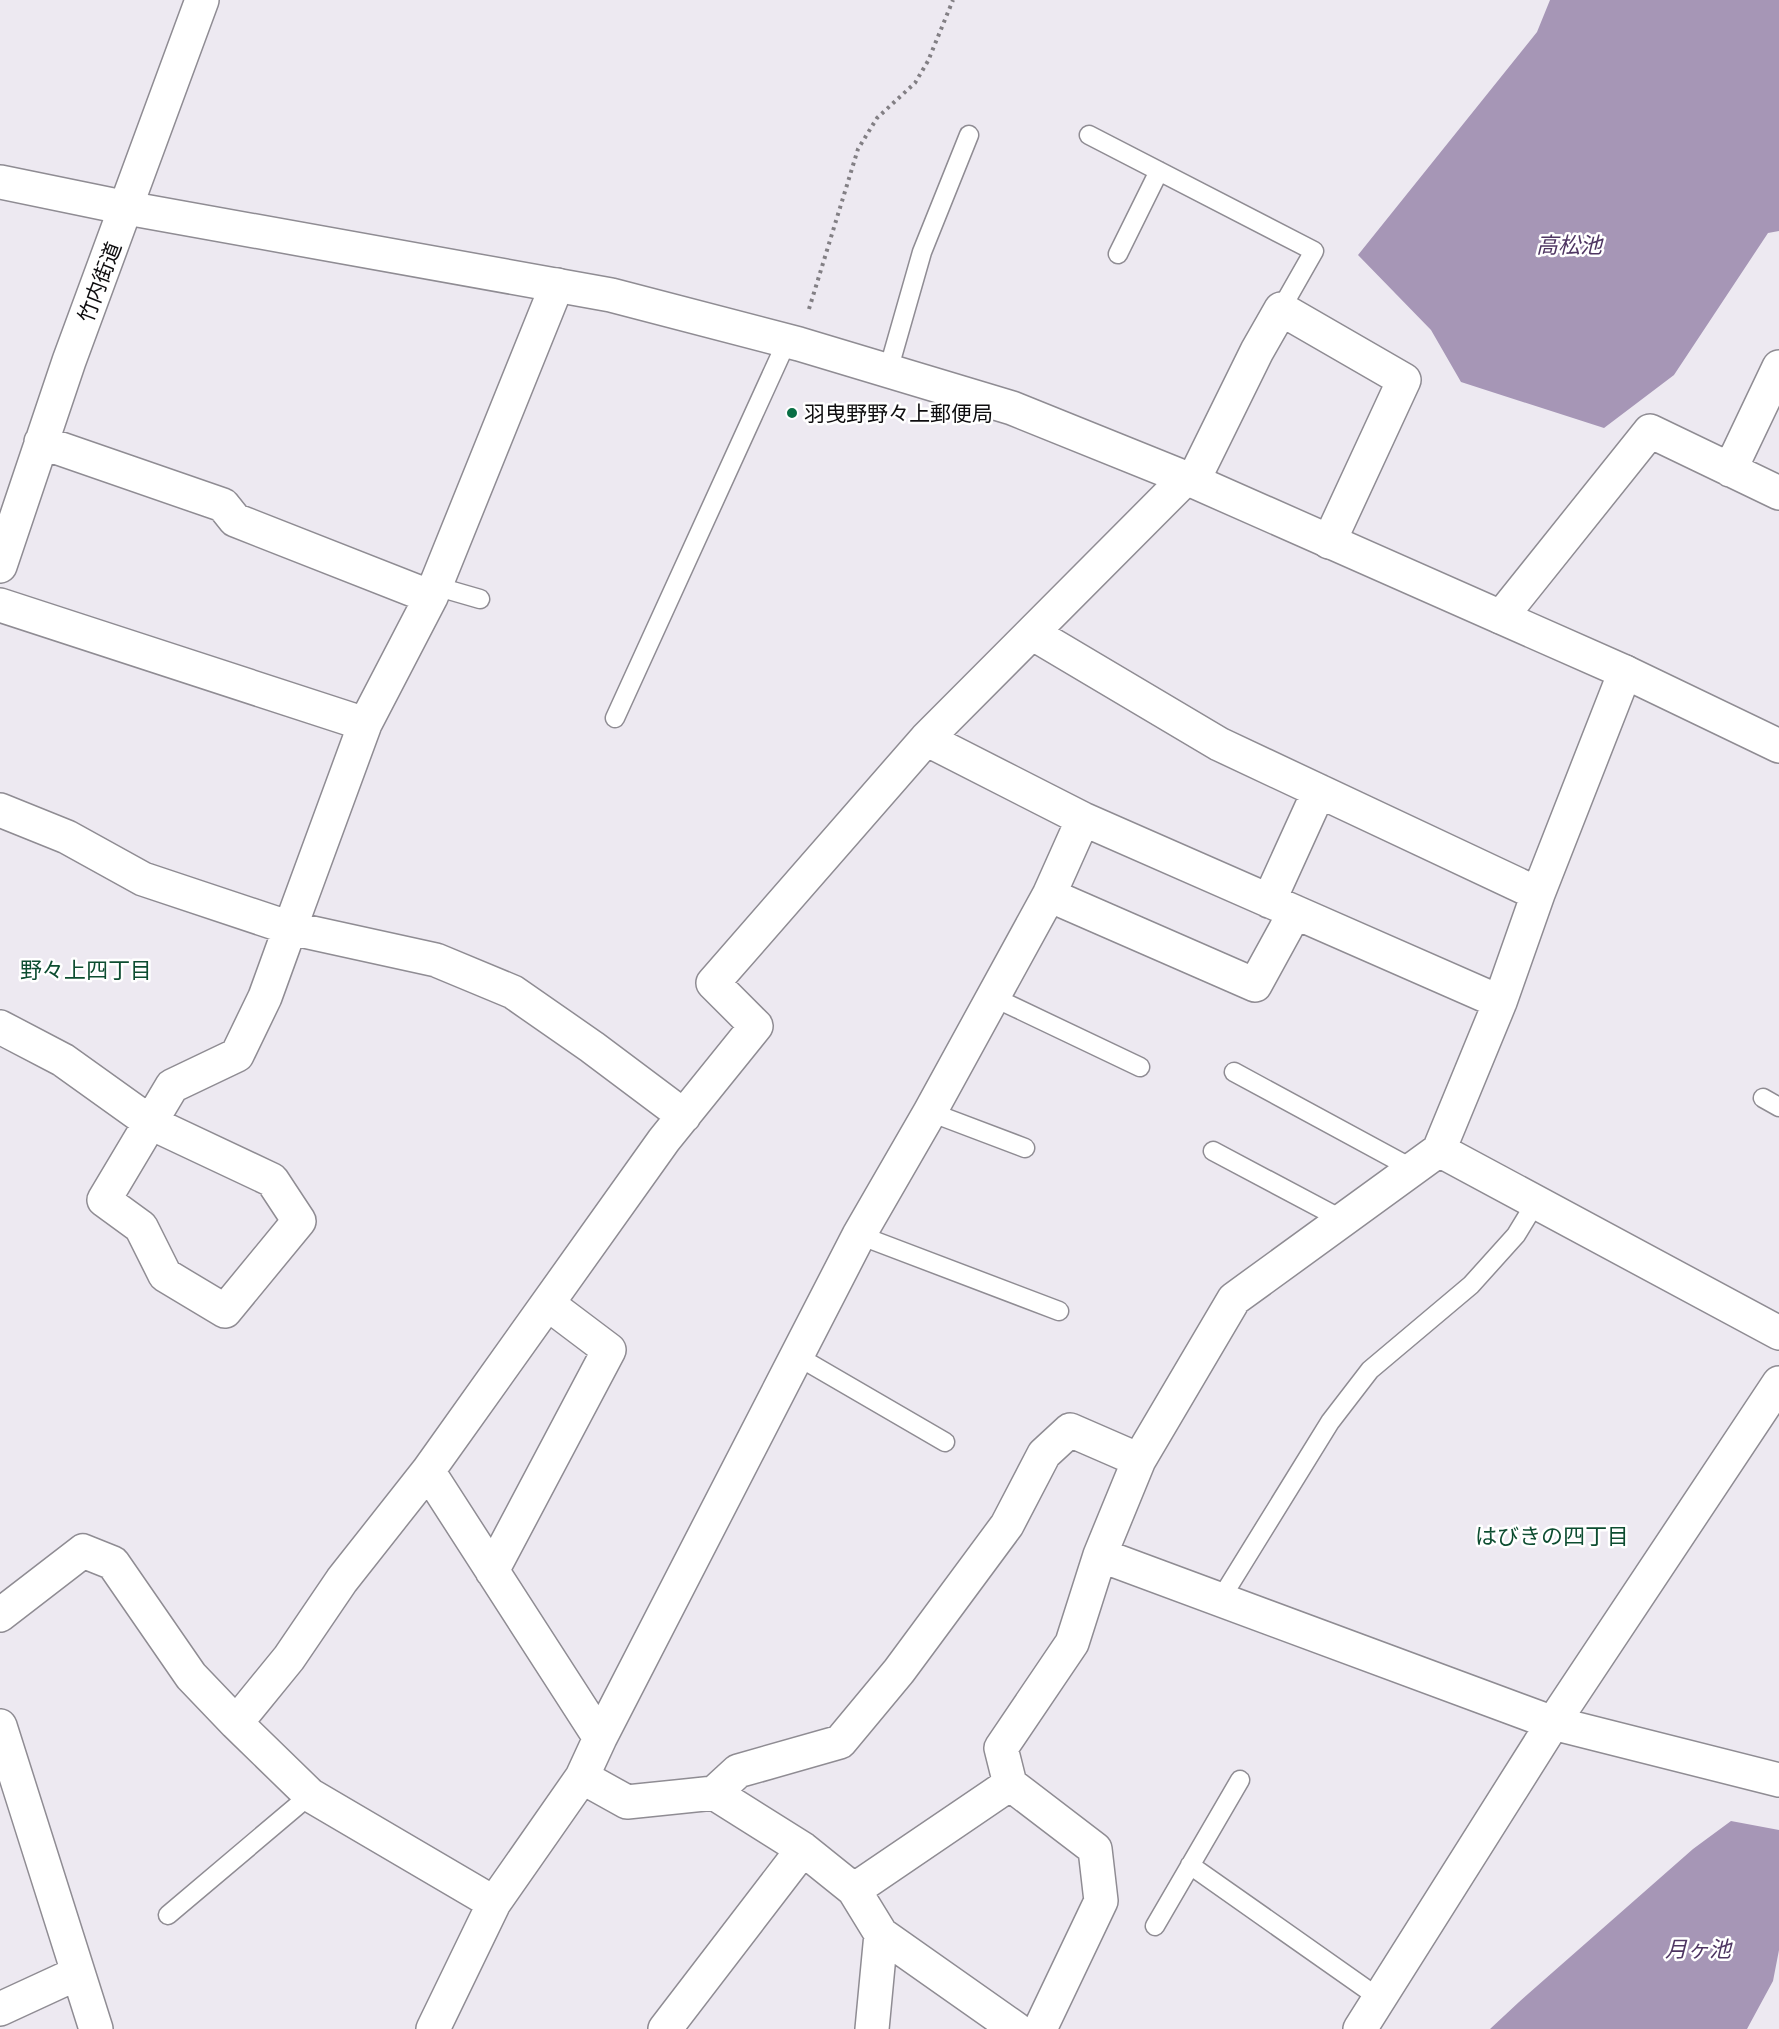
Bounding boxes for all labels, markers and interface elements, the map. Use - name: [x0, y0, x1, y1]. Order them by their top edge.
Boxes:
- water label: 高松池: [1536, 230, 1604, 260]
- street label: 竹内街道: [71, 238, 127, 326]
- place label: 羽曳野野々上郵便局: [804, 399, 993, 427]
- marker: 羽曳野野々上郵便局: [785, 406, 799, 420]
- district label: 野々上四丁目: [20, 955, 152, 985]
- district label: はびきの四丁目: [1475, 1521, 1629, 1551]
- water label: 月ヶ池: [1665, 1934, 1733, 1964]

